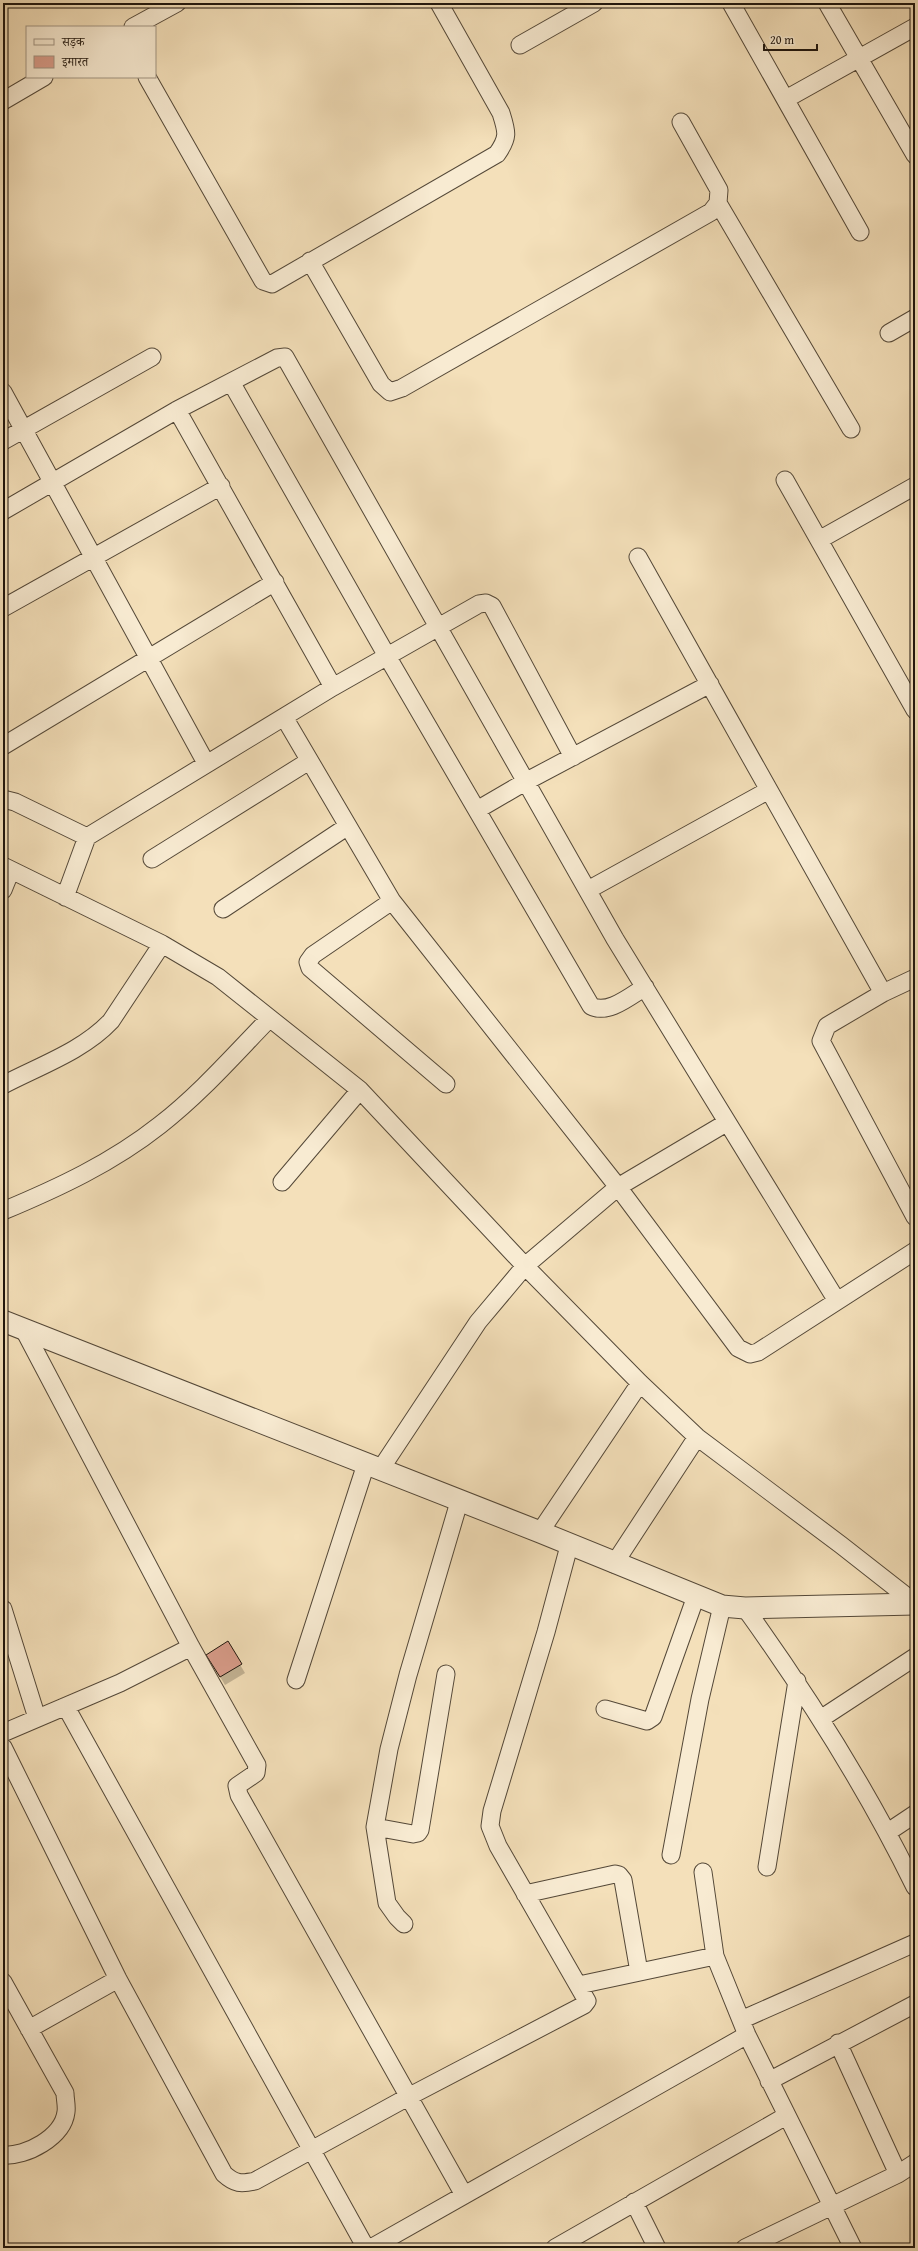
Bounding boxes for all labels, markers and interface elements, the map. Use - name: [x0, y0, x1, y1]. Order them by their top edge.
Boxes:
- legend: [26, 26, 156, 78]
- scale bar: [764, 26, 817, 52]
- text: 20 m: [770, 31, 794, 48]
- text: सड़क: [61, 33, 86, 50]
- text: इमारत: [61, 53, 89, 70]

